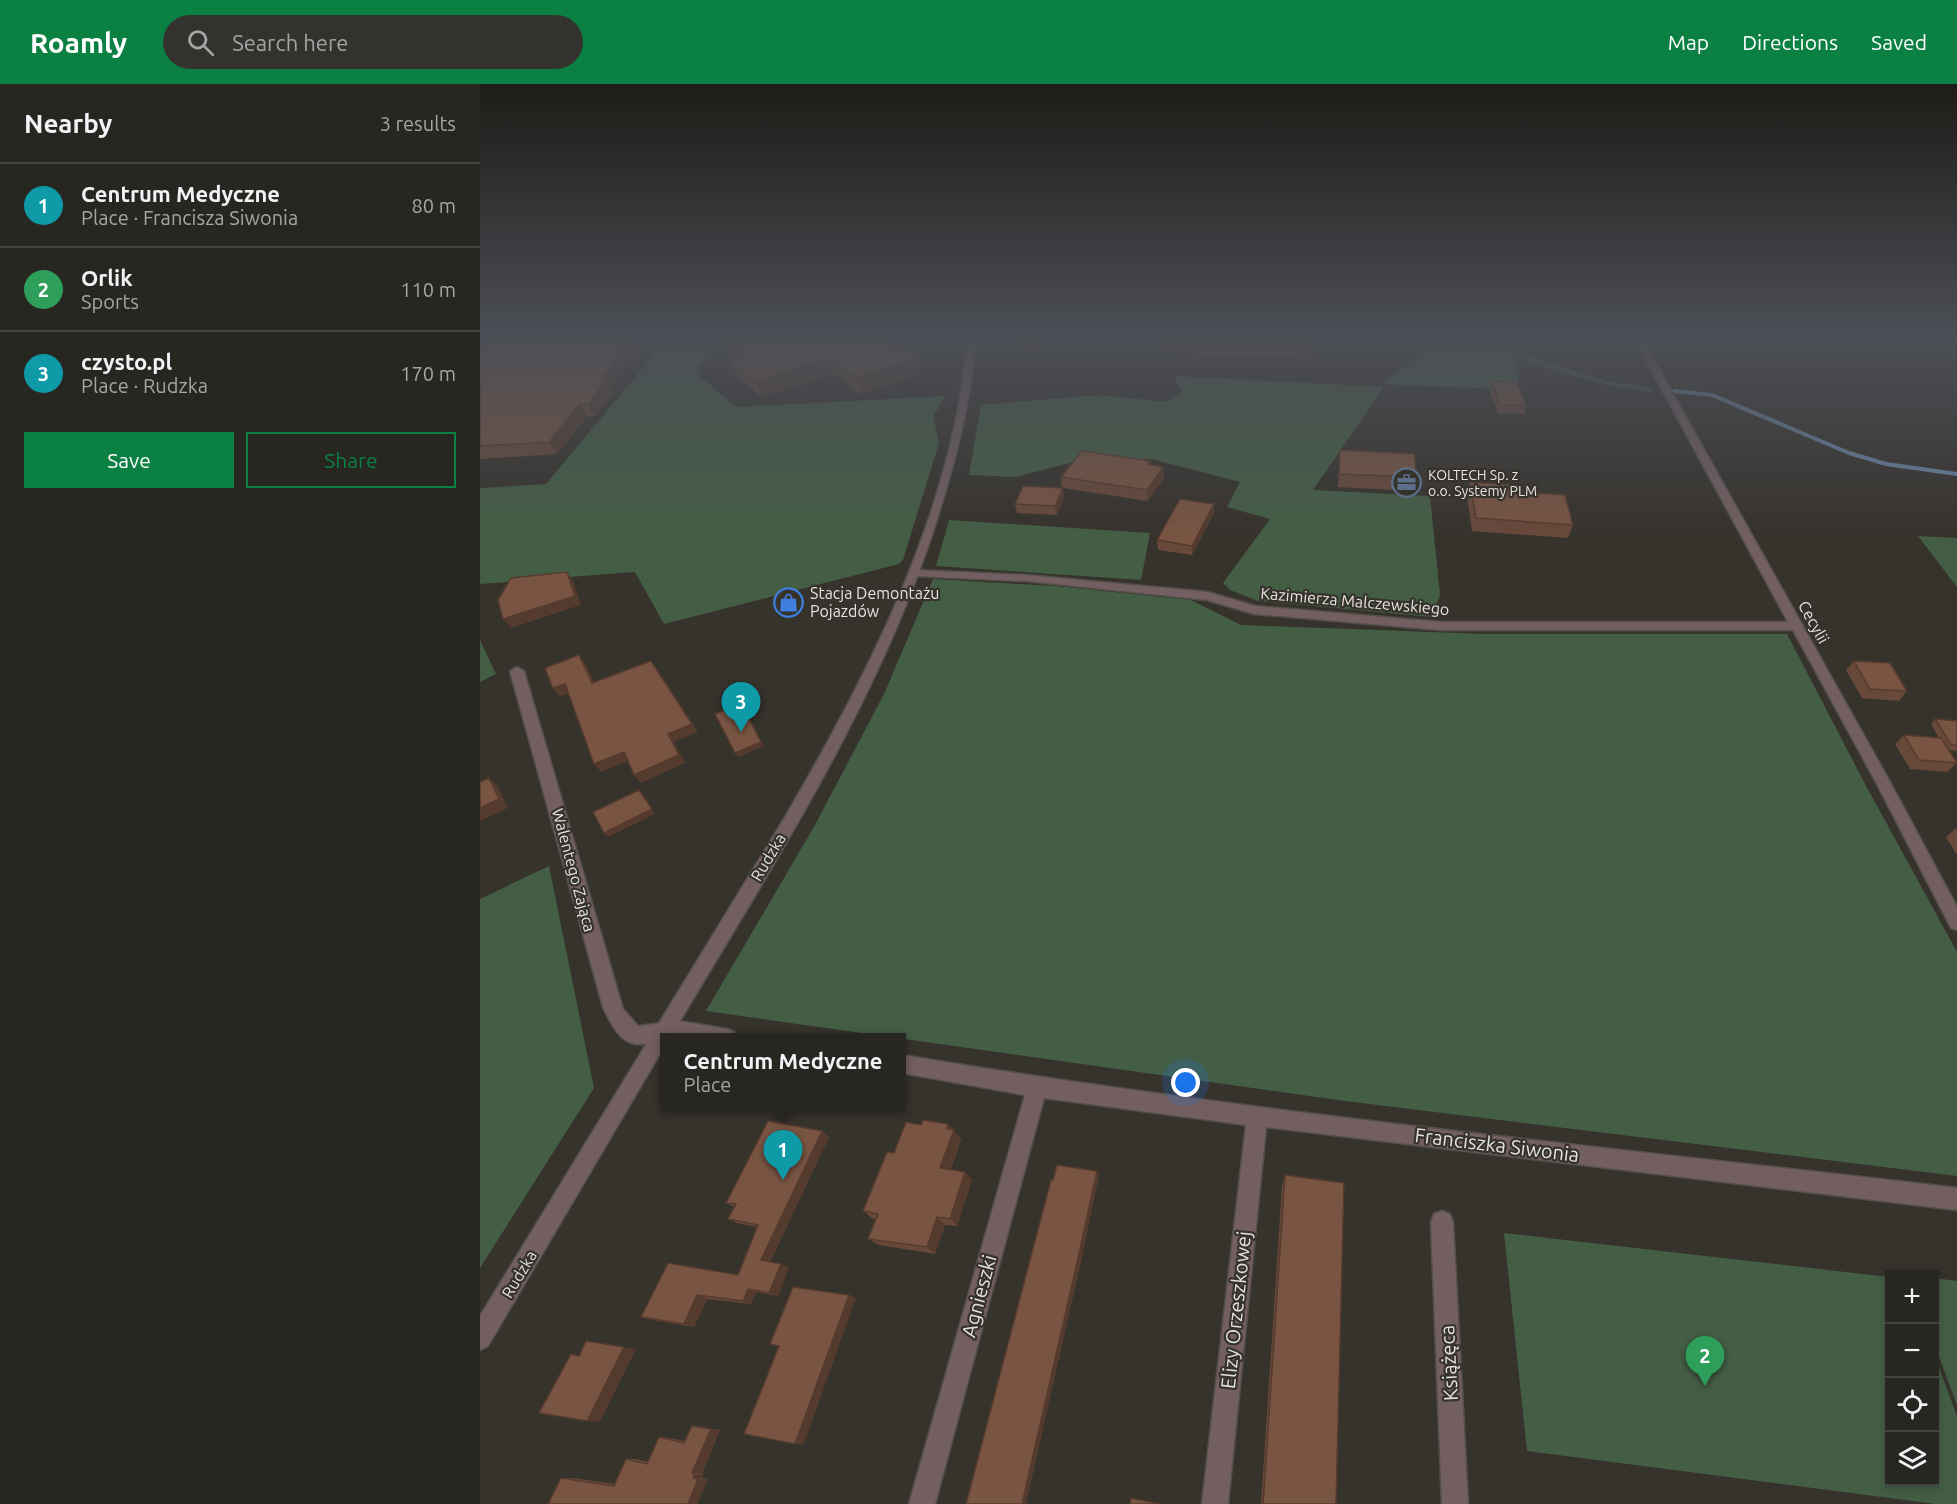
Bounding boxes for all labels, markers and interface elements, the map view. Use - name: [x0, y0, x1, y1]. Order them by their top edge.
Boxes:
- search box: [163, 15, 583, 69]
- icon: search: [184, 26, 217, 59]
- text: Roamly: [30, 27, 127, 58]
- text: Search here: [232, 30, 348, 55]
- text: Map: [1668, 30, 1709, 54]
- text: Directions: [1742, 30, 1838, 54]
- text: Saved: [1871, 30, 1927, 54]
- text: Nearby: [24, 109, 112, 138]
- text: 3 results: [380, 112, 456, 135]
- text: Centrum Medyczne: [81, 181, 280, 206]
- text: 1: [38, 194, 49, 217]
- text: 80 m: [412, 194, 456, 217]
- text: Place · Francisza Siwonia: [81, 206, 298, 229]
- text: Orlik: [81, 265, 132, 290]
- text: 2: [38, 278, 49, 301]
- text: 110 m: [400, 278, 456, 301]
- text: Sports: [81, 290, 139, 313]
- text: czysto.pl: [81, 349, 172, 374]
- text: 3: [38, 362, 49, 385]
- text: 170 m: [400, 362, 456, 385]
- text: Place · Rudzka: [81, 374, 208, 397]
- button: Save: [24, 432, 234, 488]
- button: Share: [246, 432, 456, 488]
- office icon: KOLTECH Sp. z o.o. Systemy PLM: [1391, 467, 1423, 499]
- place label: KOLTECH Sp. z o.o. Systemy PLM: [1428, 467, 1537, 499]
- place label: Stacja Demontażu Pojazdów: [810, 584, 940, 620]
- street label: Kazimierza Malczewskiego: [1260, 584, 1450, 618]
- shop icon: Stacja Demontażu Pojazdów: [773, 586, 805, 618]
- street label: Cecylii: [1795, 598, 1833, 646]
- pin: 3: [722, 682, 760, 732]
- street label: Walentego Zająca: [549, 806, 599, 934]
- street label: Rudzka: [747, 830, 789, 884]
- popup: [660, 1033, 906, 1111]
- text: Centrum Medyczne: [684, 1048, 882, 1073]
- your location: [1171, 1068, 1200, 1097]
- text: Place: [684, 1073, 731, 1096]
- street label: Franciszka Siwonia: [1414, 1123, 1581, 1166]
- pin: 1: [764, 1130, 802, 1180]
- street label: Elizy Orzeszkowej: [1216, 1230, 1255, 1390]
- street label: Rudzka: [498, 1247, 540, 1301]
- street label: Agnieszki: [956, 1252, 1001, 1340]
- map controls: [1885, 1270, 1939, 1486]
- button: +: [1885, 1270, 1939, 1324]
- button: −: [1885, 1324, 1939, 1378]
- street label: Książęca: [1435, 1325, 1462, 1402]
- pin: 2: [1686, 1336, 1724, 1386]
- button: locate: [1885, 1378, 1939, 1432]
- button: layers: [1885, 1432, 1939, 1486]

